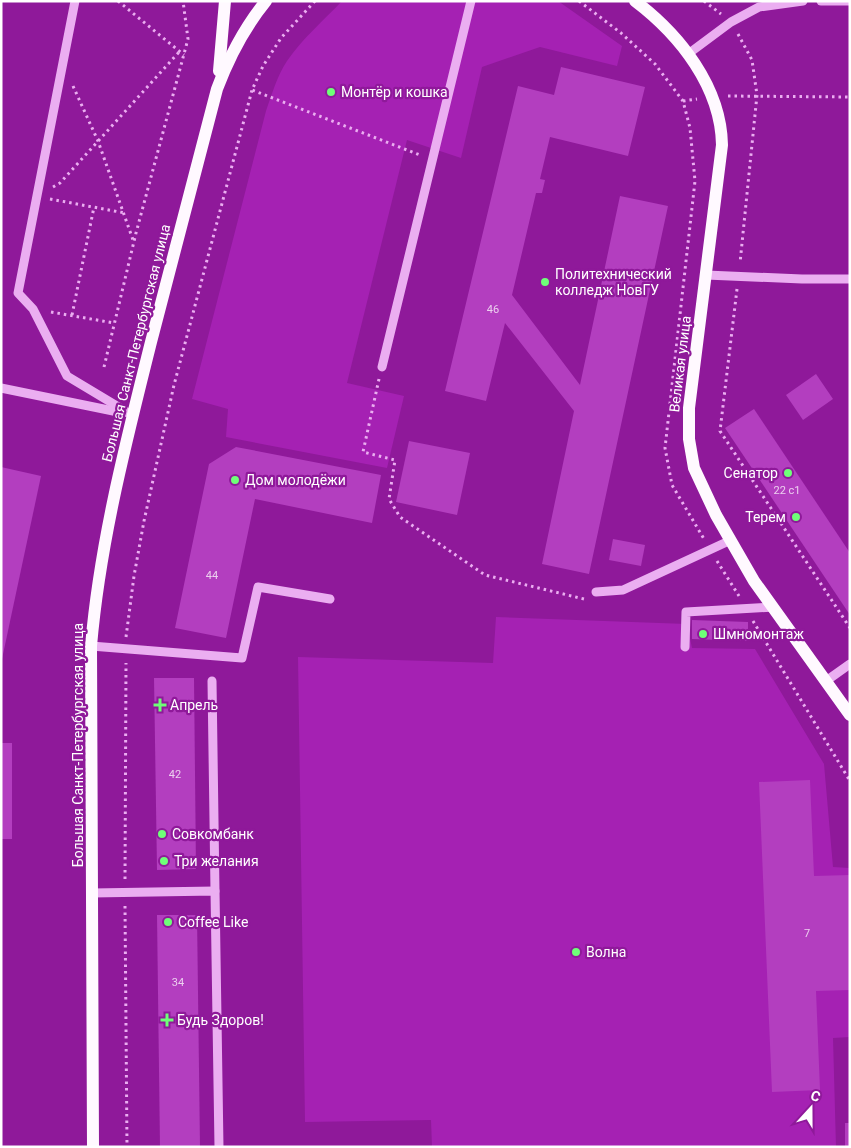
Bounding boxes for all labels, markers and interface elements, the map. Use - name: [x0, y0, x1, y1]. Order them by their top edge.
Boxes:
- place label: Монтёр и кошка: [341, 84, 448, 100]
- marker: Монтёр и кошка: [325, 86, 337, 98]
- street label: Большая Санкт-Петербургская улица: [99, 223, 173, 463]
- place label: Политехнический колледж НовГУ: [555, 266, 672, 298]
- marker: Политехнический колледж НовГУ: [539, 276, 551, 288]
- house number: 46: [487, 303, 499, 316]
- street label: Великая улица: [666, 315, 694, 413]
- place label: Сенатор: [724, 465, 778, 481]
- marker: Сенатор: [782, 467, 794, 479]
- place label: Дом молодёжи: [245, 472, 346, 488]
- marker: Дом молодёжи: [229, 474, 241, 486]
- house number: 22 с1: [773, 484, 801, 497]
- place label: Терем: [745, 509, 786, 525]
- marker: Терем: [790, 511, 802, 523]
- house number: 44: [206, 569, 218, 582]
- street label: Большая Санкт-Петербургская улица: [70, 623, 86, 867]
- place label: Шмномонтаж: [713, 626, 804, 642]
- marker: Шмномонтаж: [697, 628, 709, 640]
- place label: Апрель: [170, 697, 218, 713]
- marker: Апрель: [154, 699, 166, 711]
- house number: 42: [169, 768, 181, 781]
- place label: Совкомбанк: [172, 826, 254, 842]
- marker: Совкомбанк: [156, 828, 168, 840]
- place label: Три желания: [174, 853, 259, 869]
- marker: Три желания: [158, 855, 170, 867]
- place label: Coffee Like: [178, 914, 248, 930]
- marker: Coffee Like: [162, 916, 174, 928]
- house number: 7: [804, 927, 810, 940]
- place label: Волна: [586, 944, 626, 960]
- marker: Волна: [570, 946, 582, 958]
- house number: 34: [172, 976, 184, 989]
- place label: Будь Здоров!: [177, 1012, 264, 1028]
- marker: Будь Здоров!: [161, 1014, 173, 1026]
- north arrow: [786, 1083, 836, 1133]
- text: С: [809, 1087, 823, 1105]

